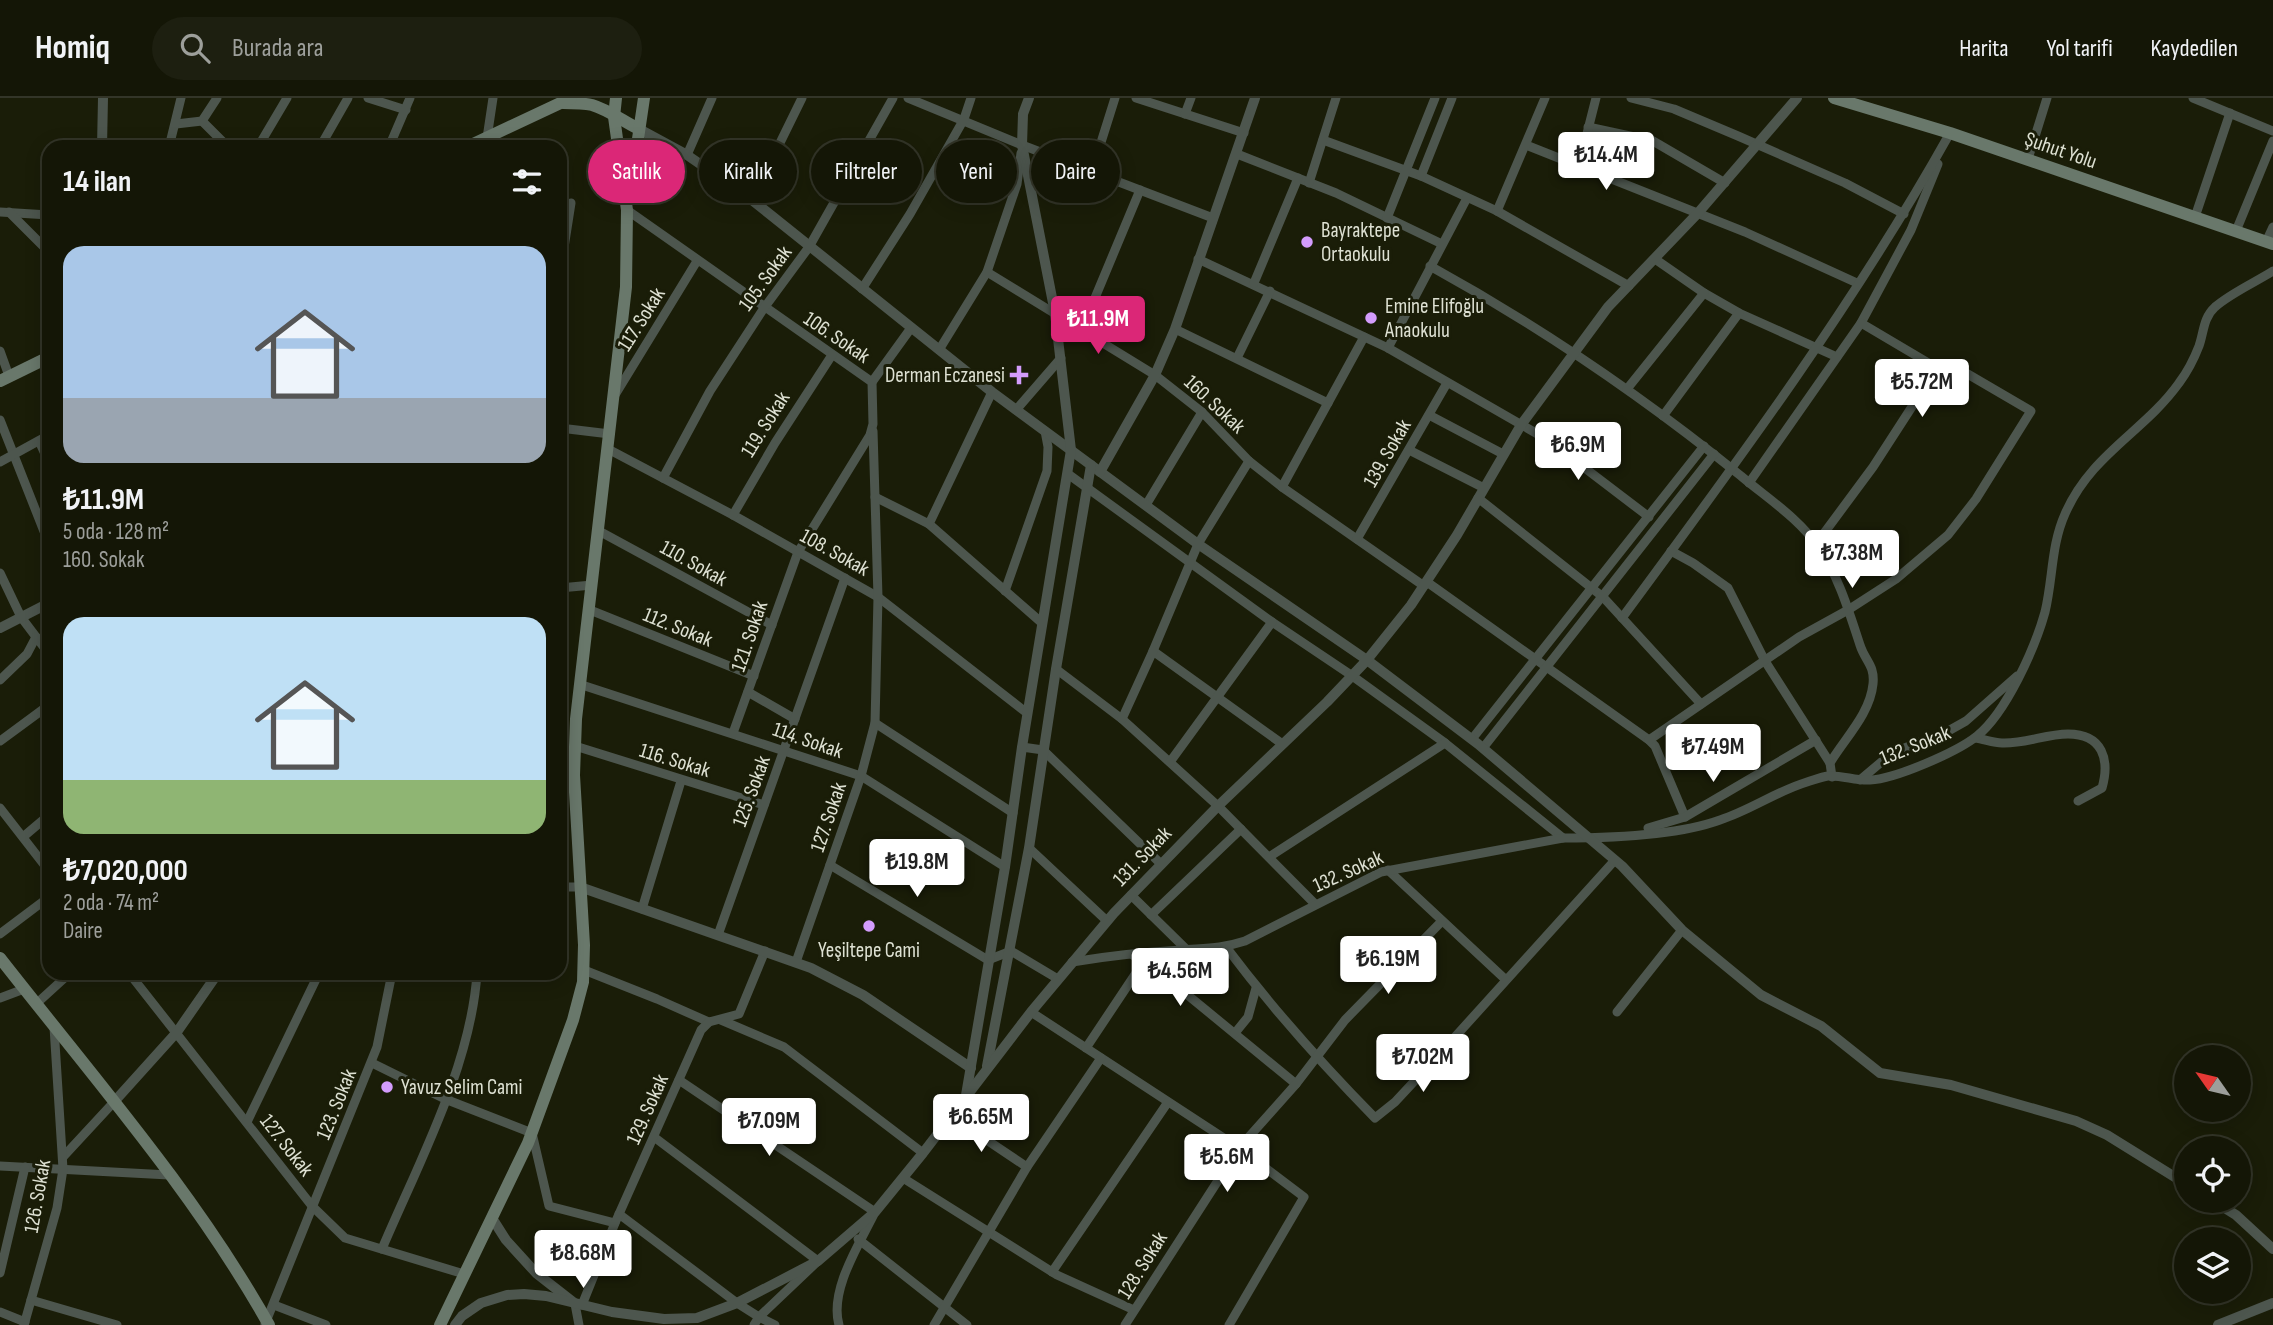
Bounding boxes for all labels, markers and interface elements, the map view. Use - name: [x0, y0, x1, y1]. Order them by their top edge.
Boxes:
- search box: [152, 17, 642, 80]
- text: Homiq: [35, 28, 110, 68]
- icon: search: [176, 29, 214, 67]
- text: Burada ara: [232, 33, 323, 64]
- text: Harita: [1959, 34, 2009, 63]
- text: Yol tarifi: [2047, 34, 2113, 63]
- text: Kaydedilen: [2151, 34, 2238, 63]
- street label: Şuhut Yolu: [2022, 127, 2100, 174]
- pin: ₺14.4M: [1549, 132, 1663, 192]
- chip: Satılık: [588, 140, 685, 203]
- chip: Kiralık: [699, 140, 797, 203]
- chip: Filtreler: [811, 140, 922, 203]
- chip: Yeni: [936, 140, 1017, 203]
- chip: Daire: [1031, 140, 1120, 203]
- text: ₺14.4M: [1574, 141, 1638, 169]
- icon: filters: [508, 163, 546, 201]
- text: 14 ilan: [63, 164, 131, 200]
- place label: Bayraktepe Ortaokulu: [1321, 218, 1400, 267]
- marker: Bayraktepe Ortaokulu: [1299, 234, 1315, 250]
- street label: 105. Sokak: [733, 241, 797, 316]
- street label: 117. Sokak: [612, 283, 671, 356]
- icon: home: [242, 291, 368, 417]
- place label: Emine Elifoğlu Anaokulu: [1384, 294, 1484, 343]
- pin: ₺11.9M: [1041, 296, 1155, 356]
- text: ₺11.9M: [1067, 305, 1129, 333]
- street label: 106. Sokak: [799, 306, 875, 369]
- marker: Emine Elifoğlu Anaokulu: [1363, 310, 1379, 326]
- pin: ₺5.72M: [1865, 360, 1979, 419]
- place label: Derman Eczanesi: [885, 363, 1005, 388]
- marker: Derman Eczanesi: [1011, 367, 1027, 383]
- text: ₺5.72M: [1891, 368, 1953, 396]
- street label: 160. Sokak: [1179, 370, 1250, 439]
- street label: 119. Sokak: [736, 387, 795, 462]
- street label: 139. Sokak: [1358, 415, 1417, 492]
- pin: ₺6.9M: [1529, 422, 1627, 482]
- text: ₺6.9M: [1551, 431, 1605, 459]
- text: ₺11.9M: [63, 482, 144, 518]
- text: 5 oda · 128 m²: [63, 518, 169, 546]
- street label: 108. Sokak: [796, 523, 874, 582]
- pin: ₺7.38M: [1795, 531, 1909, 590]
- street label: 110. Sokak: [656, 535, 732, 592]
- text: ₺7.38M: [1821, 539, 1883, 567]
- text: 160. Sokak: [63, 546, 145, 574]
- street label: 121. Sokak: [726, 597, 773, 675]
- street label: 112. Sokak: [639, 602, 716, 653]
- icon: home: [242, 662, 368, 788]
- street label: 114. Sokak: [769, 717, 846, 764]
- street label: 132. Sokak: [1876, 720, 1954, 771]
- pin: ₺7.49M: [1656, 724, 1770, 784]
- text: ₺7.49M: [1682, 733, 1744, 761]
- street label: 116. Sokak: [637, 738, 713, 783]
- street label: 125. Sokak: [727, 752, 776, 830]
- street label: 127. Sokak: [805, 779, 852, 855]
- street label: 131. Sokak: [1108, 821, 1177, 891]
- pin: ₺19.8M: [860, 840, 974, 899]
- street label: 132. Sokak: [1309, 845, 1387, 898]
- text: ₺19.8M: [885, 848, 949, 876]
- text: ₺7,020,000: [63, 853, 188, 889]
- text: 2 oda · 74 m²: [63, 889, 159, 917]
- text: Daire: [63, 917, 103, 945]
- marker: Yeşiltepe Cami: [861, 918, 877, 934]
- pin: ₺6.19M: [1331, 936, 1445, 996]
- place label: Yeşiltepe Cami: [818, 938, 920, 963]
- text: ₺6.19M: [1356, 945, 1420, 973]
- pin: ₺4.56M: [1123, 948, 1237, 1008]
- text: ₺4.56M: [1148, 957, 1212, 985]
- pin: ₺7.02M: [1366, 1034, 1480, 1094]
- text: ₺7.02M: [1392, 1043, 1454, 1071]
- north arrow: [2174, 1045, 2250, 1122]
- map controls: [2174, 1045, 2251, 1304]
- street label: 123. Sokak: [311, 1065, 362, 1143]
- street label: 129. Sokak: [621, 1070, 674, 1148]
- place label: Yavuz Selim Cami: [401, 1075, 522, 1100]
- marker: Yavuz Selim Cami: [379, 1079, 395, 1095]
- pin: ₺6.65M: [924, 1094, 1038, 1154]
- pin: ₺7.09M: [712, 1098, 826, 1158]
- text: ₺6.65M: [949, 1103, 1013, 1131]
- text: ₺7.09M: [738, 1107, 800, 1135]
- street label: 127. Sokak: [255, 1109, 319, 1181]
- pin: ₺5.6M: [1178, 1134, 1276, 1194]
- button: locate: [2174, 1136, 2251, 1213]
- text: ₺5.6M: [1200, 1143, 1254, 1171]
- street label: 126. Sokak: [19, 1157, 56, 1235]
- street label: 128. Sokak: [1112, 1227, 1173, 1303]
- button: layers: [2174, 1227, 2251, 1304]
- pin: ₺8.68M: [526, 1230, 640, 1290]
- text: ₺8.68M: [551, 1239, 615, 1267]

